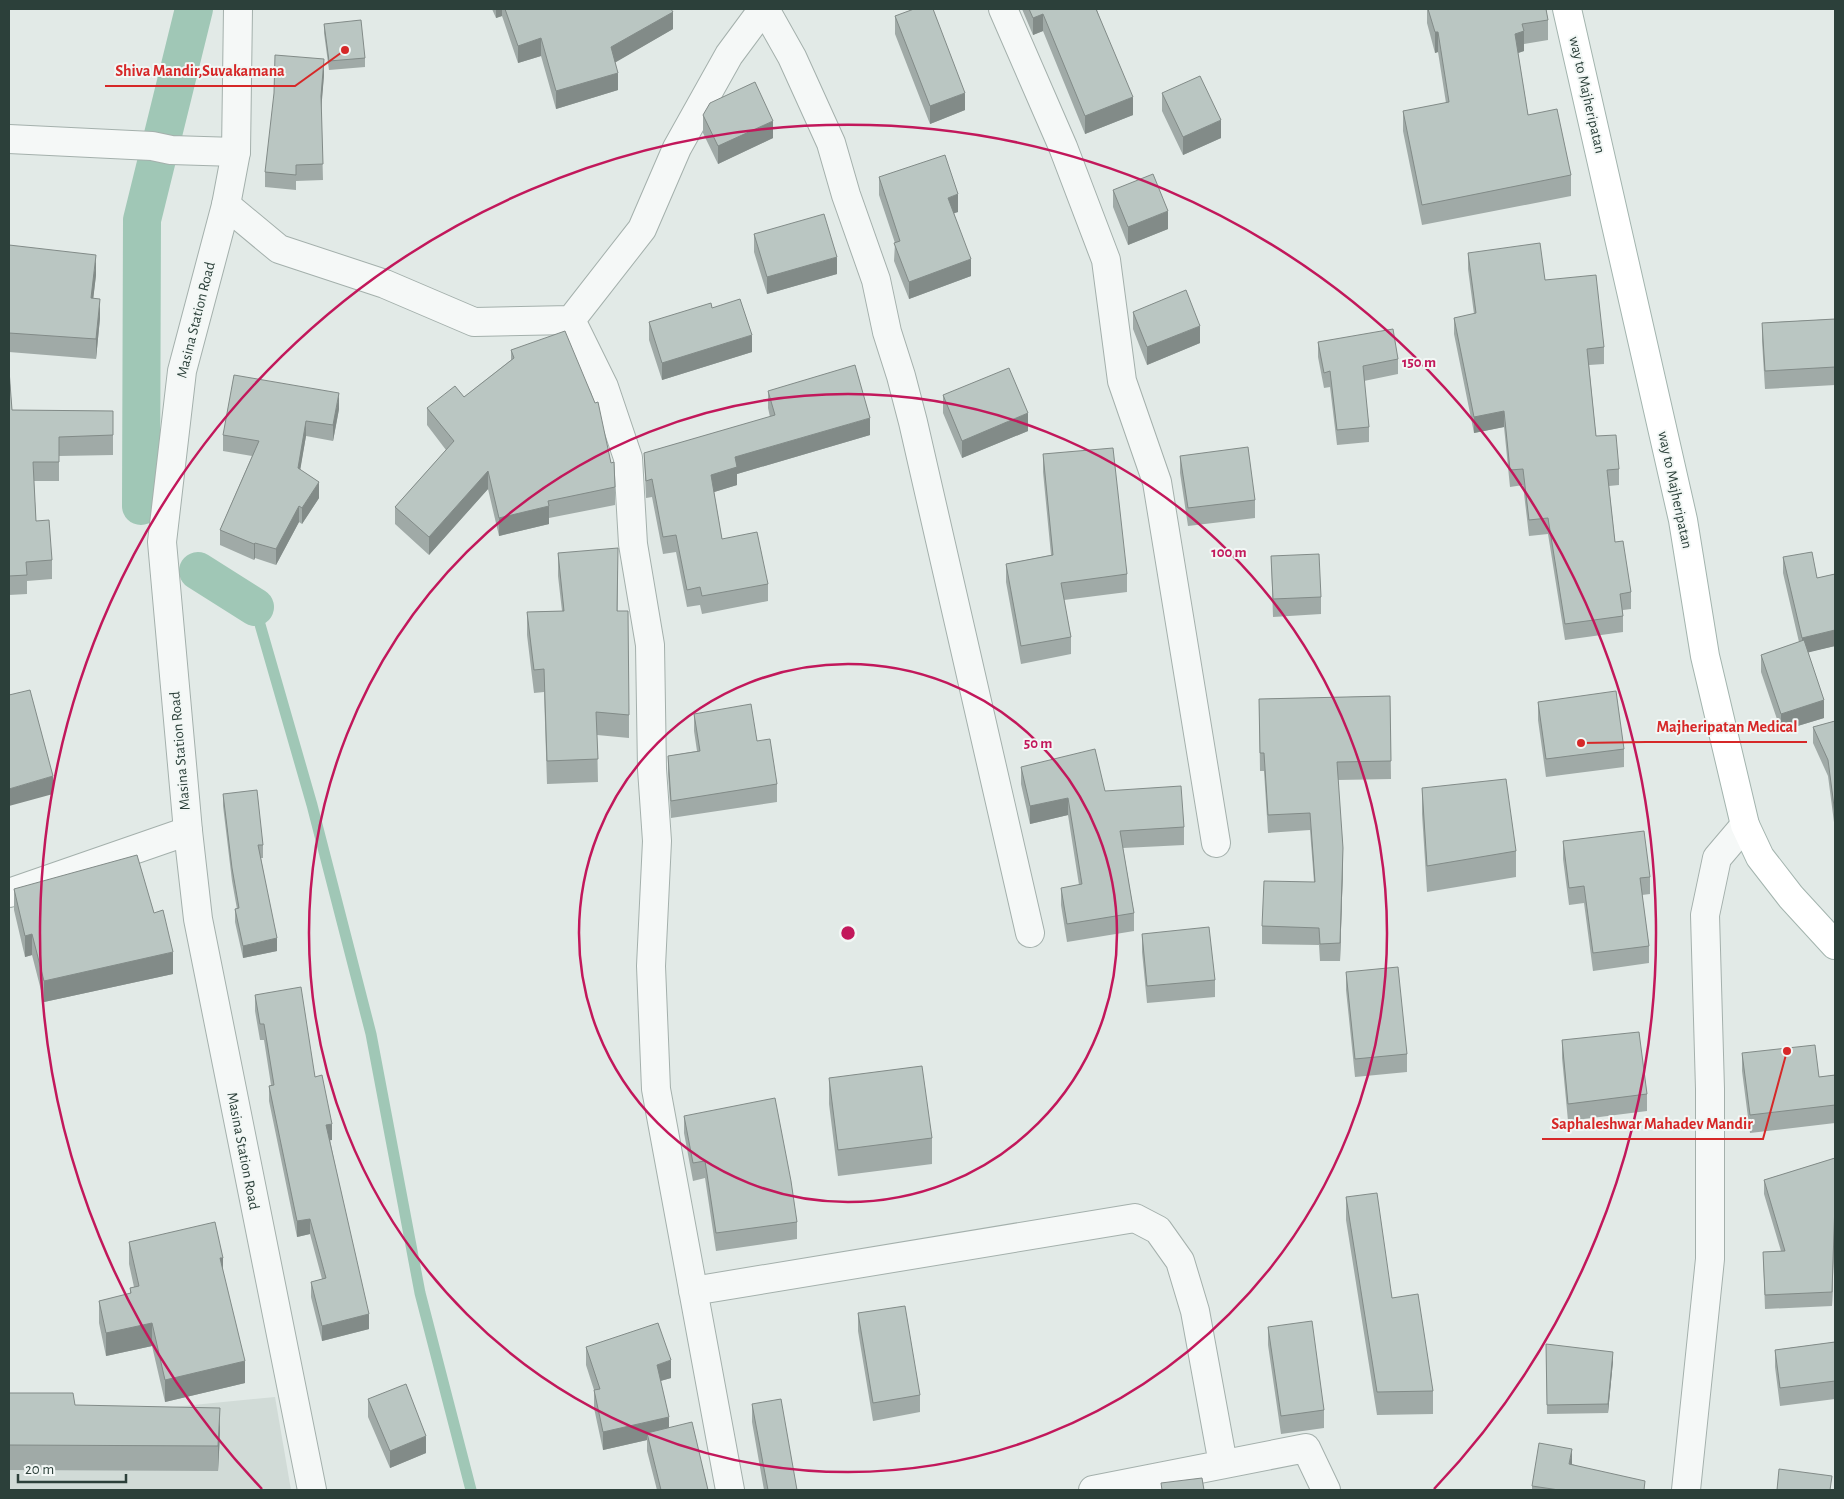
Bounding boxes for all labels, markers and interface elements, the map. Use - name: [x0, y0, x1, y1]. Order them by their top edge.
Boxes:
- street label: way to Majheripatan: [1566, 35, 1608, 155]
- callout: Shiva Mandir,Suvakamana: [105, 55, 295, 86]
- text: Shiva Mandir,Suvakamana: [115, 63, 285, 79]
- street label: Masina Station Road: [174, 260, 218, 380]
- text: 150 m: [1402, 355, 1436, 370]
- street label: way to Majheripatan: [1655, 430, 1695, 550]
- text: 100 m: [1211, 545, 1247, 560]
- street label: Masina Station Road: [167, 691, 193, 811]
- callout: Majheripatan Medical: [1646, 711, 1807, 742]
- text: Majheripatan Medical: [1656, 719, 1798, 736]
- text: 50 m: [1024, 736, 1052, 751]
- centre of rings: [839, 924, 857, 942]
- street label: Masina Station Road: [224, 1091, 262, 1211]
- callout: Saphaleshwar Mahadev Mandir: [1542, 1108, 1763, 1139]
- text: Saphaleshwar Mahadev Mandir: [1551, 1116, 1753, 1132]
- scale bar: [18, 1452, 125, 1484]
- text: 20 m: [25, 1462, 54, 1477]

